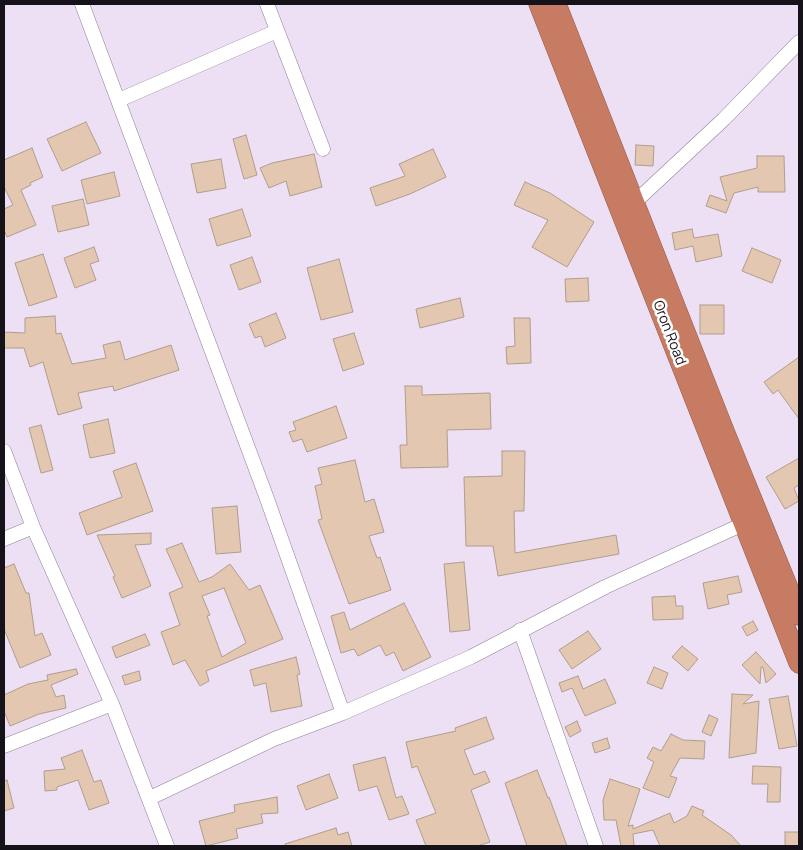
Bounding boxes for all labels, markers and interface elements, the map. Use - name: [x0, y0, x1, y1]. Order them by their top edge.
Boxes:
- street label: Oron Road: [649, 298, 689, 368]

